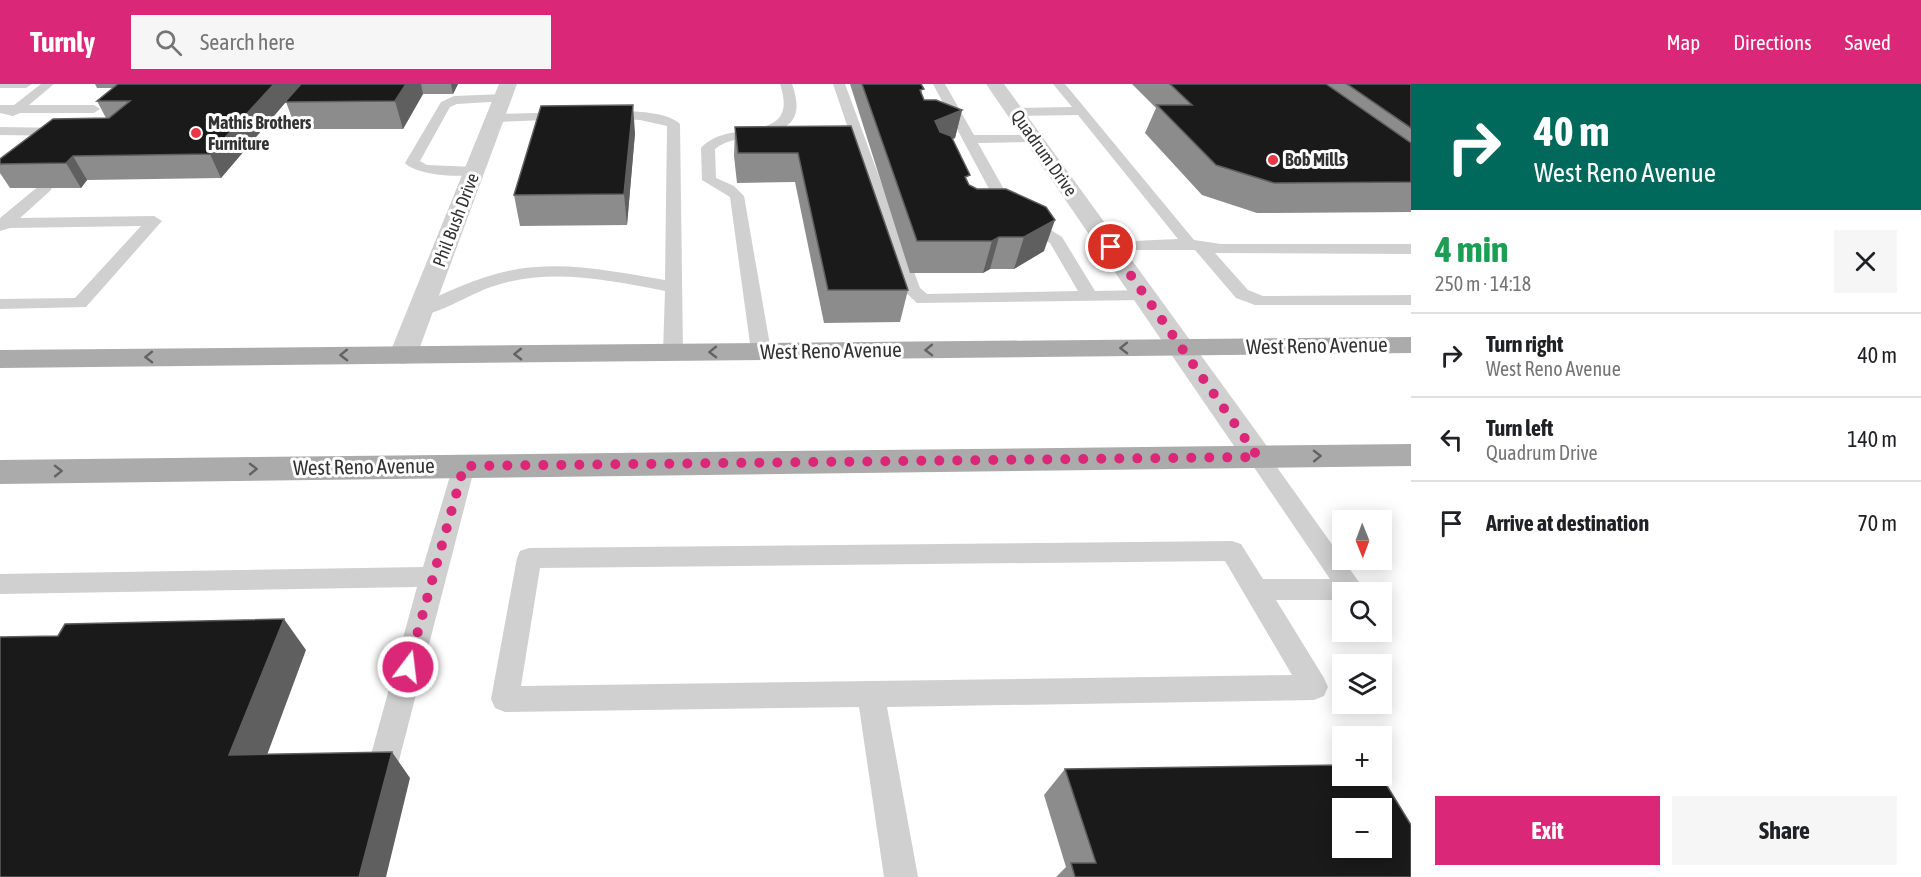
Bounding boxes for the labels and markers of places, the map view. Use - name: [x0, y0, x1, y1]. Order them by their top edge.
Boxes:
- place label: Mathis Brothers Furniture: [208, 112, 312, 154]
- marker: Mathis Brothers Furniture: [189, 126, 203, 140]
- place label: Bob Mills: [1285, 149, 1346, 170]
- marker: Bob Mills: [1266, 153, 1280, 167]
- pin: [1085, 221, 1136, 272]

